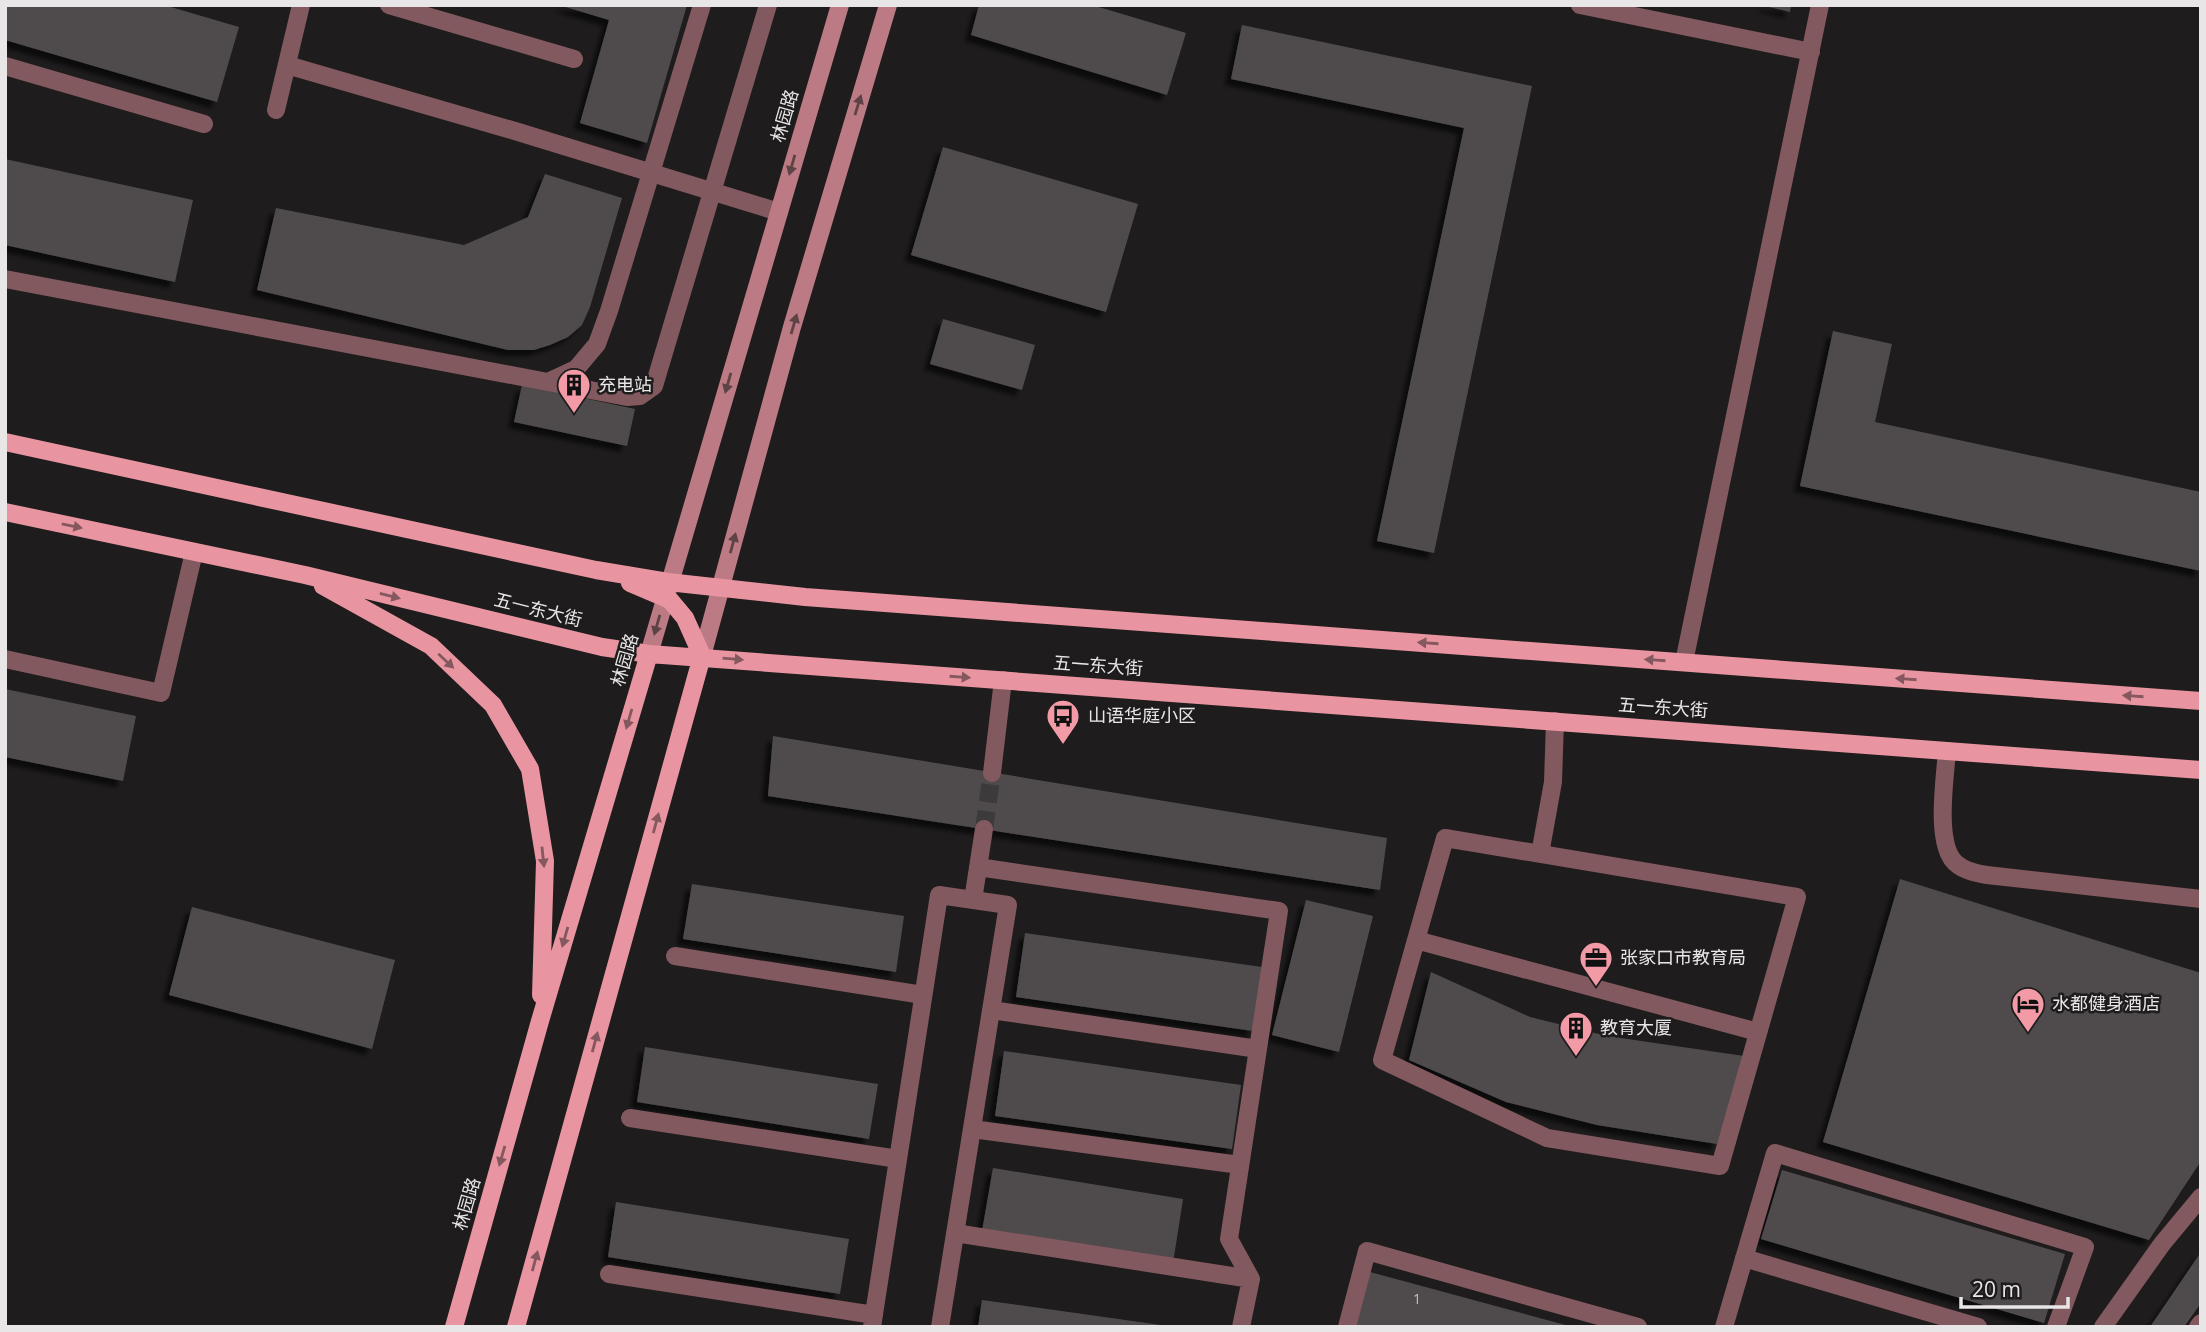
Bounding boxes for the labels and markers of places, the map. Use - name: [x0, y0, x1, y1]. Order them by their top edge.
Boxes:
- building icon: 充电站: [555, 366, 593, 415]
- place label: 充电站: [598, 372, 652, 396]
- bus stop icon: 山语华庭小区: [1044, 697, 1082, 746]
- place label: 山语华庭小区: [1088, 703, 1196, 727]
- office icon: 张家口市教育局: [1577, 939, 1615, 988]
- place label: 张家口市教育局: [1620, 945, 1746, 969]
- hotel icon: 水都健身酒店: [2009, 985, 2047, 1034]
- place label: 水都健身酒店: [2052, 991, 2160, 1015]
- building icon: 教育大厦: [1557, 1009, 1595, 1058]
- place label: 教育大厦: [1600, 1015, 1672, 1039]

